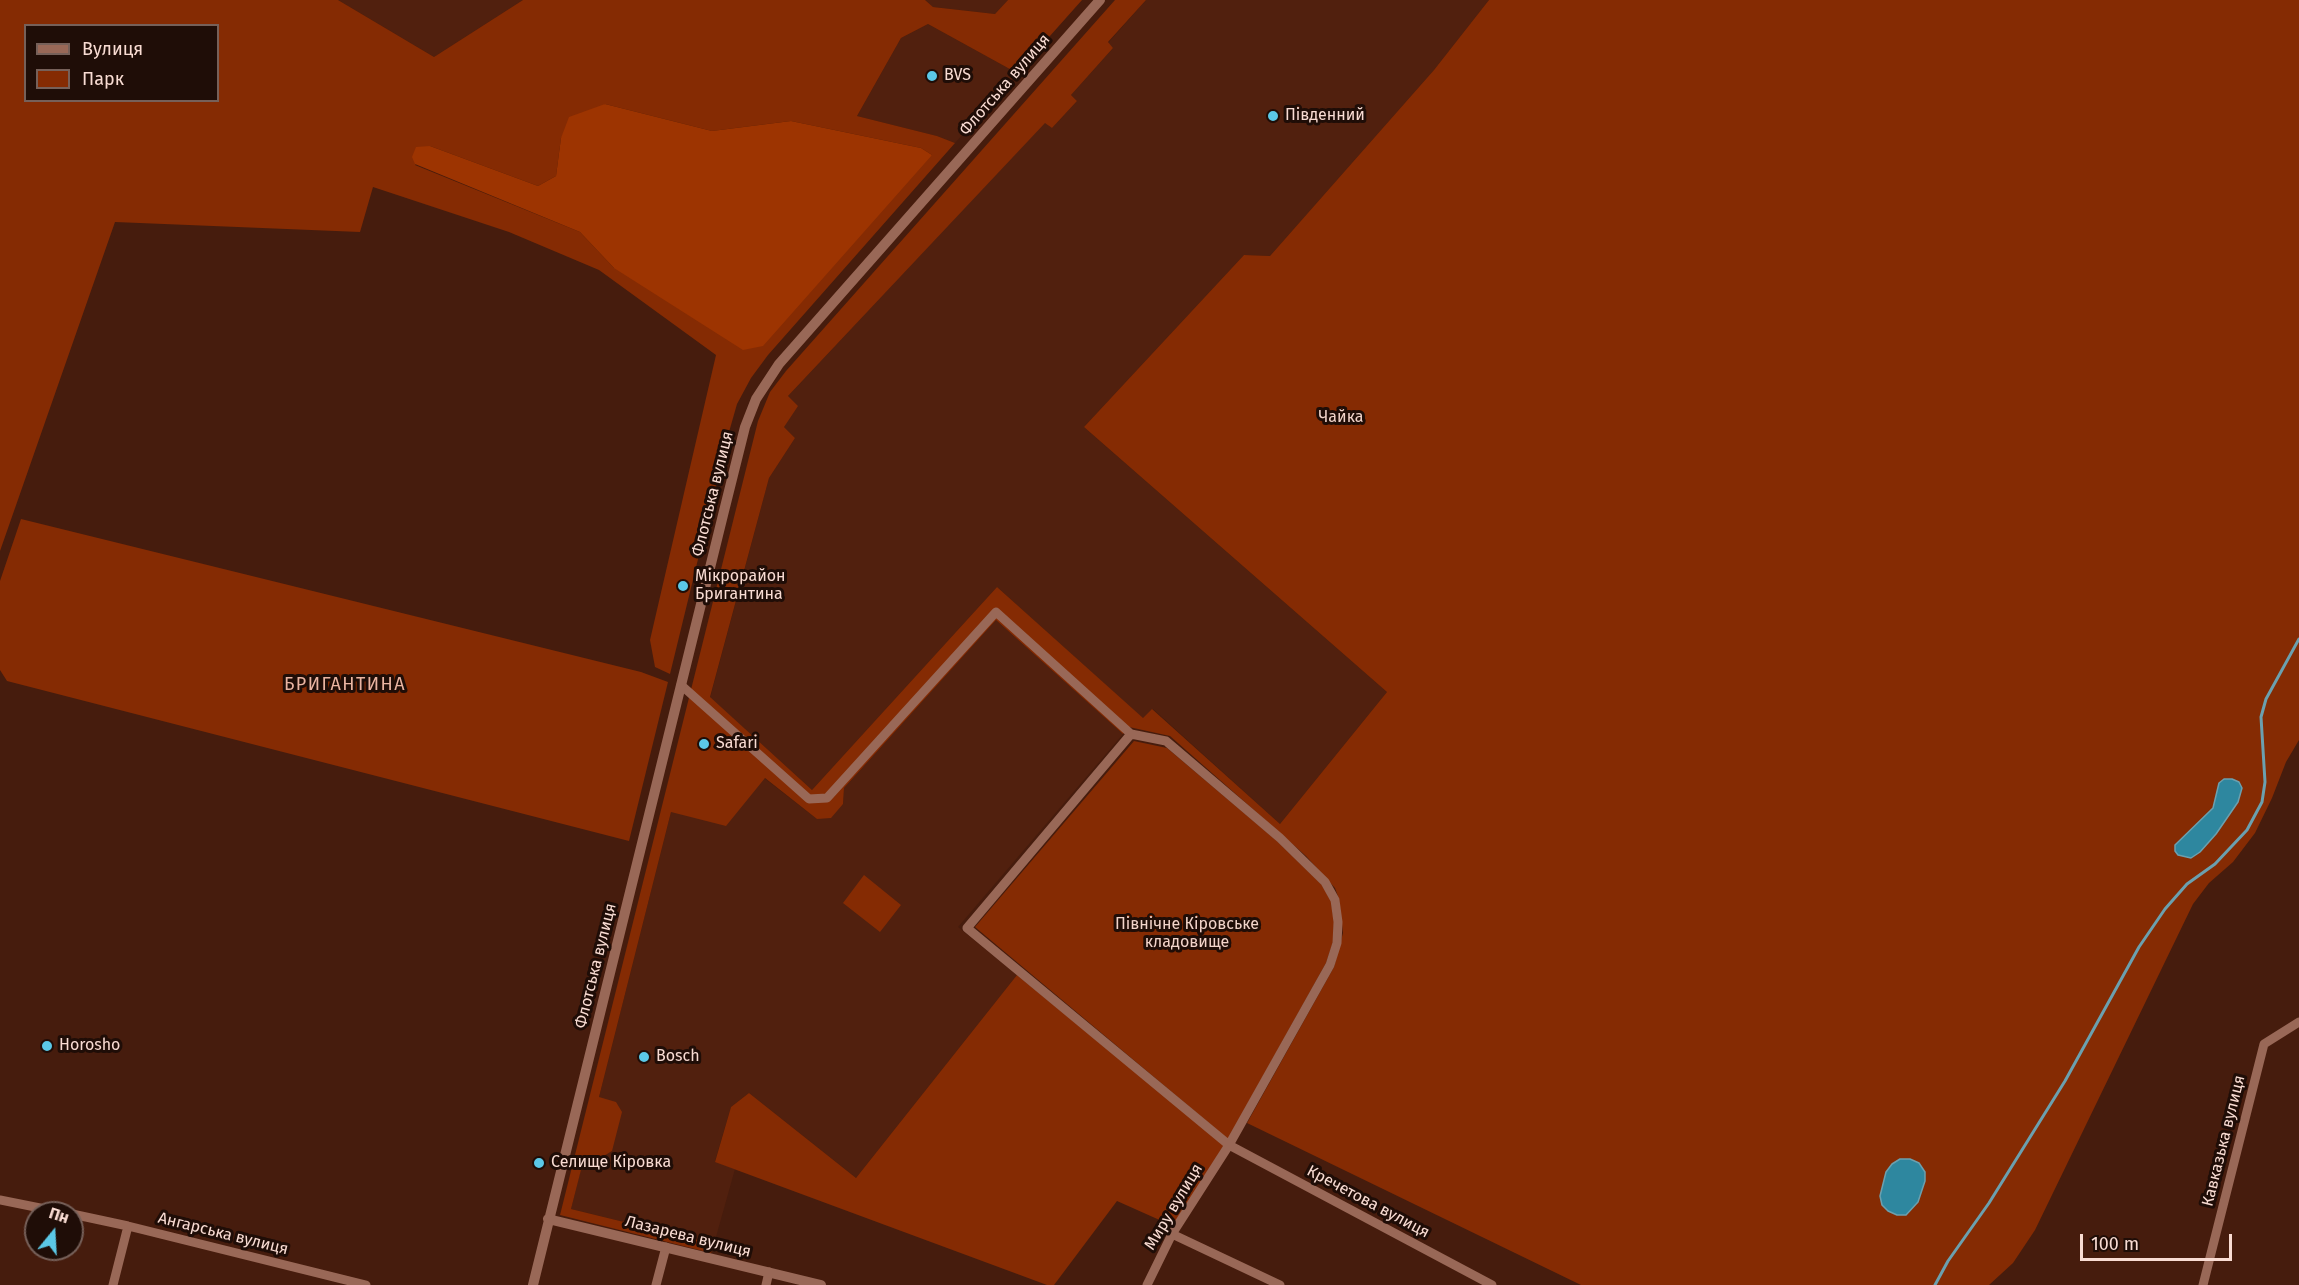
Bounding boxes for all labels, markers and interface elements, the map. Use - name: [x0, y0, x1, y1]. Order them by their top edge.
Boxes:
- legend: [24, 24, 219, 102]
- street label: Флотська вулиця: [956, 30, 1054, 140]
- text: Вулиця: [82, 38, 143, 60]
- place label: BVS: [944, 66, 971, 86]
- text: Парк: [82, 68, 124, 90]
- marker: BVS: [925, 69, 939, 83]
- place label: Південний: [1285, 106, 1365, 126]
- marker: Південний: [1266, 109, 1280, 123]
- park label: Чайка: [1319, 408, 1363, 428]
- street label: Флотська вулиця: [688, 429, 738, 559]
- place label: Мікрорайон Бригантина: [695, 567, 786, 605]
- marker: Мікрорайон Бригантина: [676, 579, 690, 593]
- district label: БРИГАНТИНА: [284, 674, 406, 696]
- place label: Safari: [716, 734, 758, 754]
- marker: Safari: [697, 737, 711, 751]
- street label: Флотська вулиця: [571, 901, 621, 1031]
- park label: Північне Кіровське кладовище: [1115, 915, 1259, 953]
- place label: Horosho: [59, 1036, 120, 1056]
- marker: Horosho: [40, 1039, 54, 1053]
- place label: Bosch: [656, 1047, 700, 1067]
- marker: Bosch: [637, 1050, 651, 1064]
- street label: Кавказька вулиця: [2198, 1073, 2250, 1209]
- place label: Селище Кіровка: [551, 1153, 671, 1173]
- marker: Селище Кіровка: [532, 1156, 546, 1170]
- street label: Миру вулиця: [1141, 1160, 1207, 1254]
- street label: Кречетова вулиця: [1303, 1162, 1433, 1242]
- north arrow: [24, 1201, 84, 1261]
- text: Пн: [47, 1203, 72, 1227]
- street label: Ангарська вулиця: [156, 1209, 290, 1259]
- street label: Лазарева вулиця: [623, 1212, 753, 1262]
- scale bar: [2083, 1222, 2234, 1260]
- text: 100 m: [2091, 1233, 2139, 1255]

